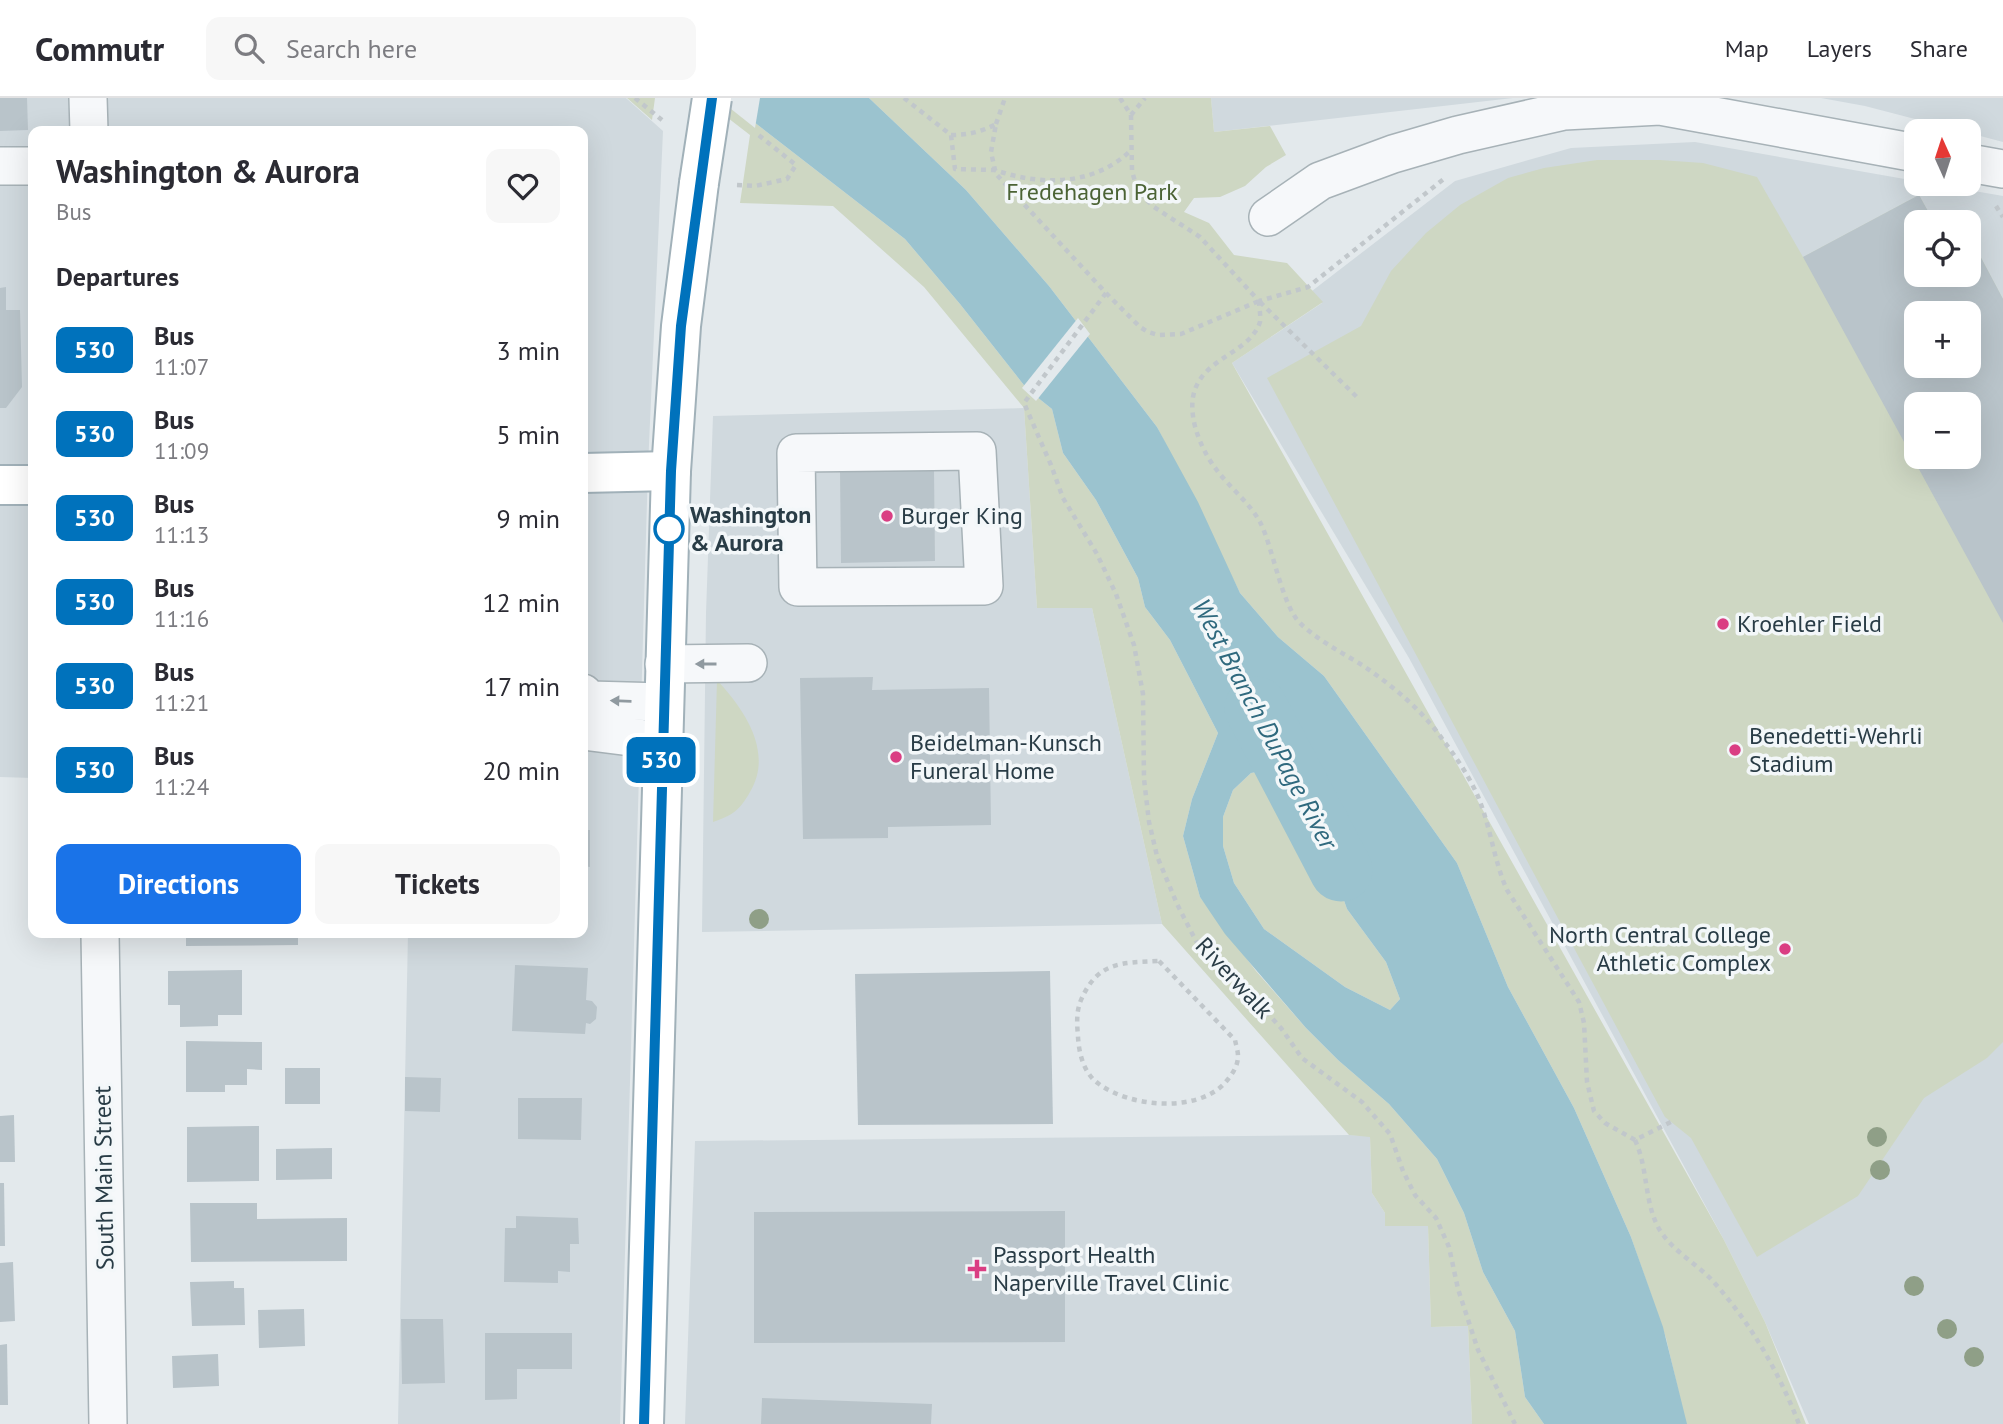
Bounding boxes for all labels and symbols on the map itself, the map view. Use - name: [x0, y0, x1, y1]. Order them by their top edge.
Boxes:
- north arrow: [1904, 119, 1981, 196]
- park label: Fredehagen Park: [1006, 176, 1178, 207]
- place label: Washington & Aurora: [690, 499, 811, 558]
- place label: Burger King: [901, 500, 1023, 531]
- marker: Burger King: [879, 508, 895, 524]
- marker: Washington & Aurora: [654, 514, 684, 544]
- water label: West Branch DuPage River: [1185, 593, 1346, 856]
- place label: Kroehler Field: [1737, 608, 1882, 639]
- marker: Kroehler Field: [1715, 616, 1731, 632]
- one-way arrow: [695, 658, 717, 670]
- one-way arrow: [610, 695, 632, 707]
- place label: Benedetti-Wehrli Stadium: [1749, 720, 1923, 779]
- place label: Beidelman-Kunsch Funeral Home: [910, 727, 1102, 786]
- line badge: 530: [621, 737, 701, 783]
- marker: Benedetti-Wehrli Stadium: [1727, 742, 1743, 758]
- marker: Beidelman-Kunsch Funeral Home: [888, 749, 904, 765]
- place label: North Central College Athletic Complex: [1549, 919, 1771, 978]
- street label: Riverwalk: [1189, 930, 1280, 1025]
- marker: North Central College Athletic Complex: [1777, 941, 1793, 957]
- street label: South Main Street: [86, 1086, 121, 1270]
- place label: Passport Health Naperville Travel Clinic: [993, 1239, 1230, 1298]
- marker: Passport Health Naperville Travel Clinic: [967, 1259, 987, 1279]

